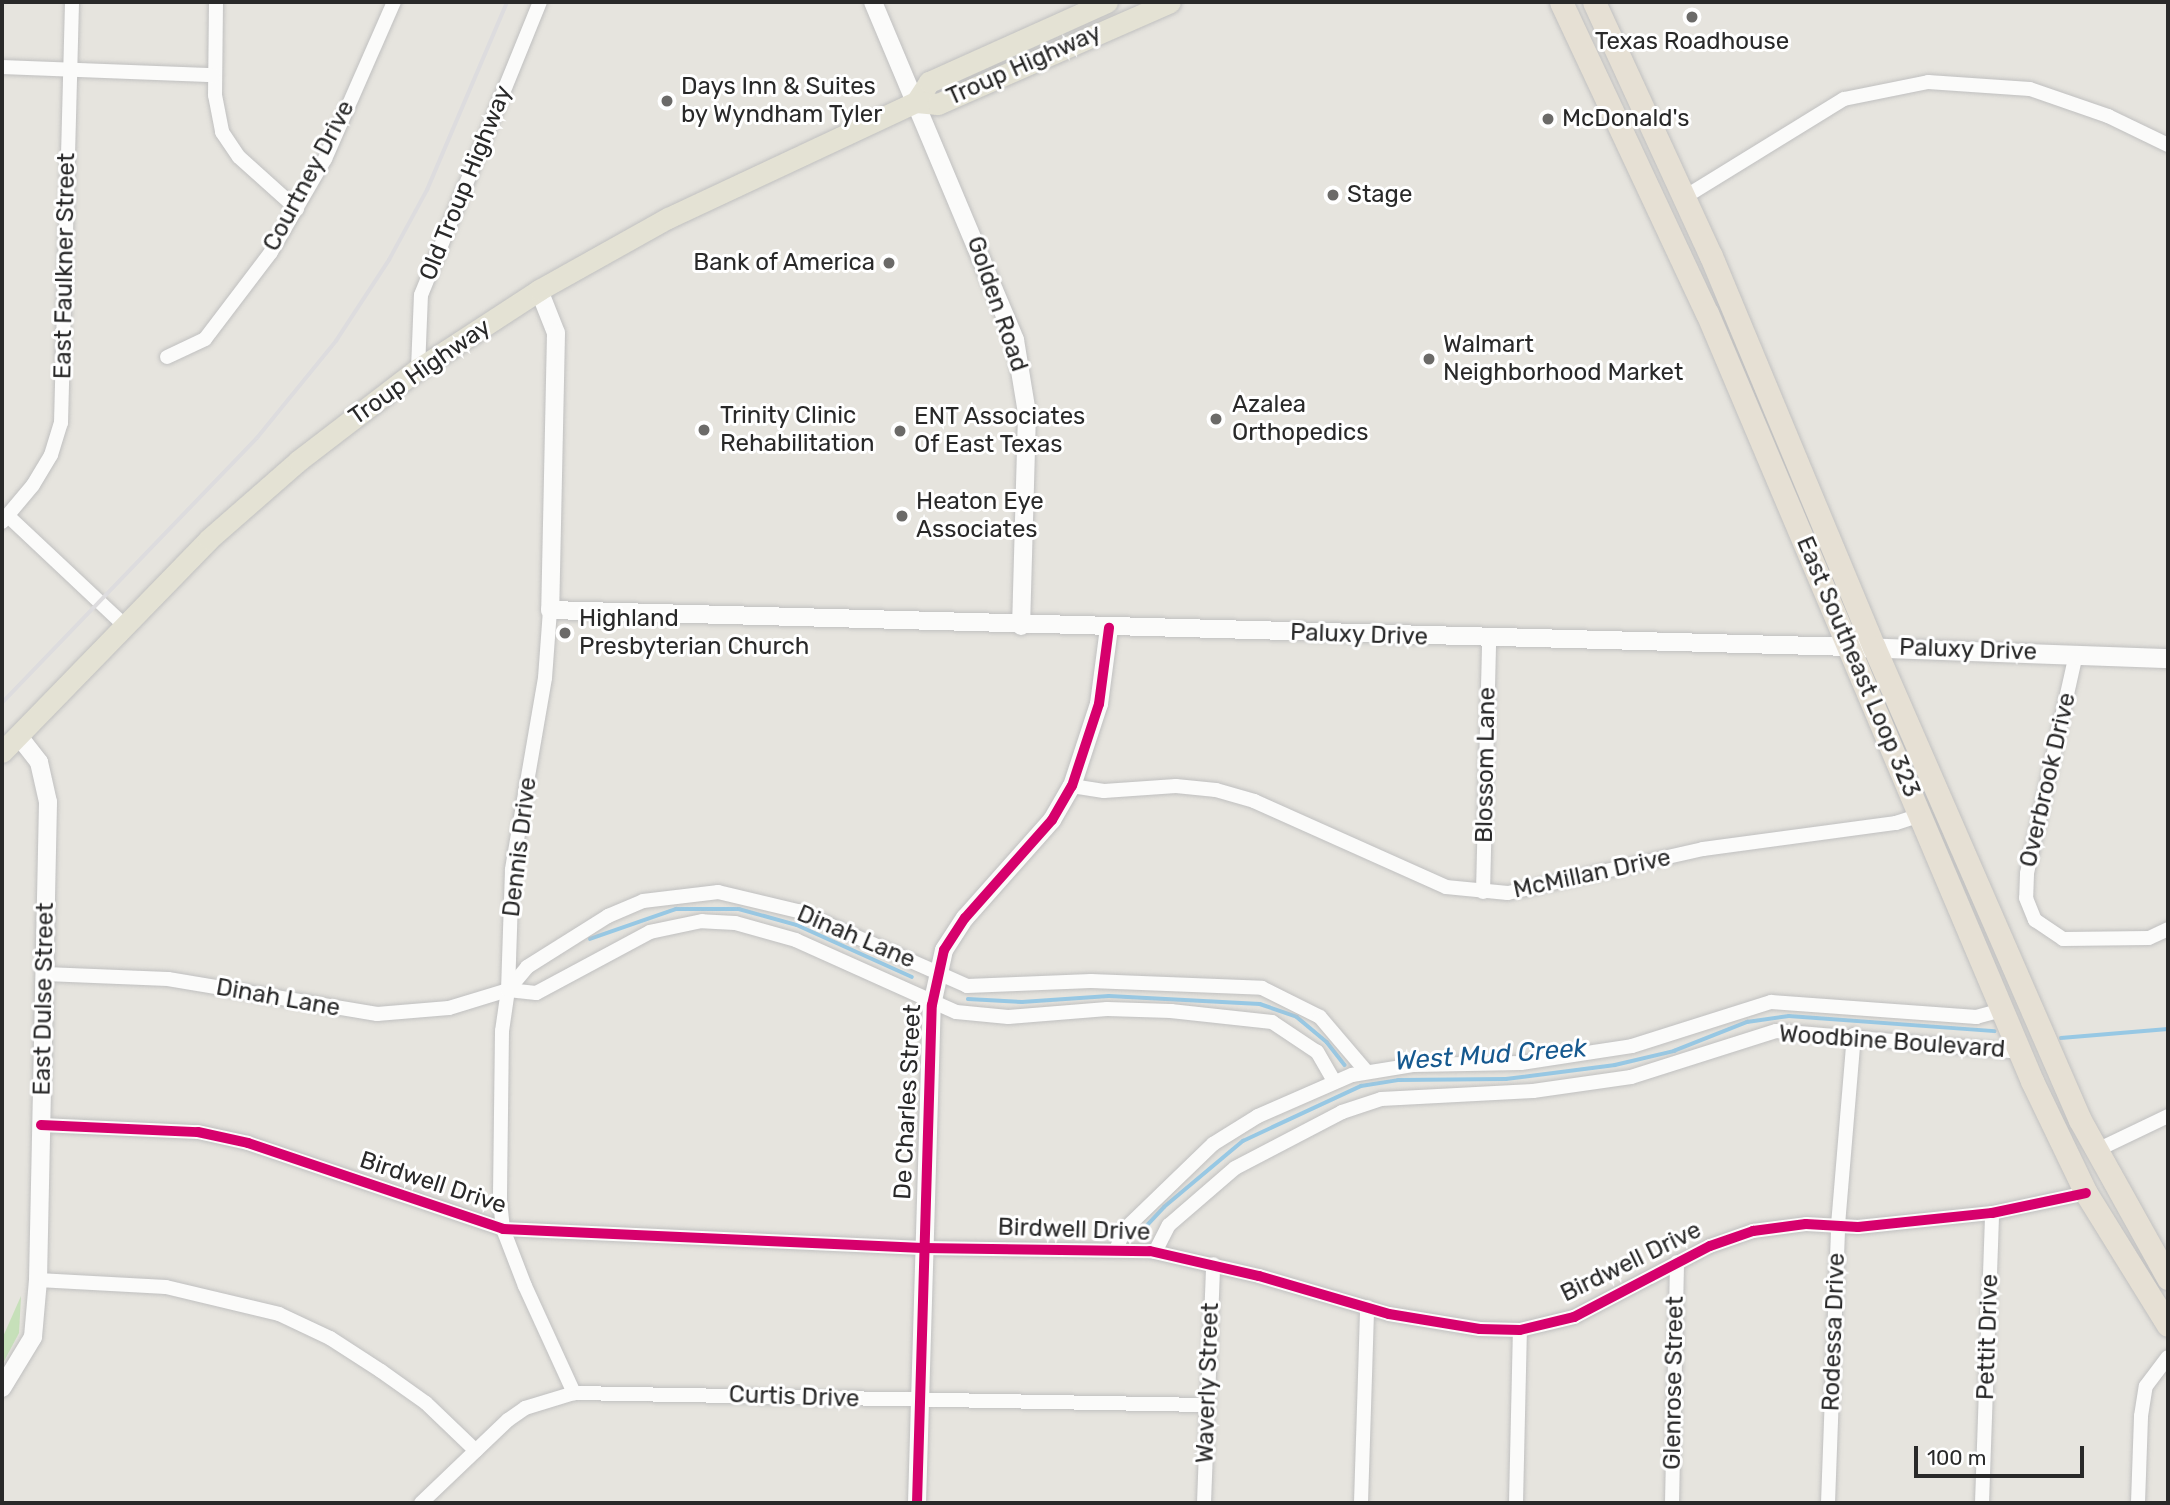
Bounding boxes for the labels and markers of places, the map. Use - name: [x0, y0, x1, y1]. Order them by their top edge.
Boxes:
- marker: Texas Roadhouse: [1684, 9, 1700, 25]
- place label: Texas Roadhouse: [1595, 28, 1789, 56]
- place label: Days Inn & Suites by Wyndham Tyler: [681, 73, 884, 129]
- marker: Days Inn & Suites by Wyndham Tyler: [659, 93, 675, 109]
- place label: McDonald's: [1562, 105, 1689, 133]
- marker: McDonald's: [1540, 111, 1556, 127]
- place label: Stage: [1347, 181, 1412, 209]
- marker: Stage: [1325, 187, 1341, 203]
- place label: Bank of America: [692, 249, 875, 277]
- marker: Bank of America: [881, 255, 897, 271]
- place label: Walmart Neighborhood Market: [1443, 331, 1683, 387]
- marker: Walmart Neighborhood Market: [1421, 351, 1437, 367]
- place label: Azalea Orthopedics: [1232, 391, 1368, 447]
- place label: Trinity Clinic Rehabilitation: [720, 402, 875, 458]
- place label: ENT Associates Of East Texas: [914, 403, 1087, 459]
- marker: Azalea Orthopedics: [1206, 409, 1226, 429]
- marker: Trinity Clinic Rehabilitation: [694, 420, 714, 440]
- marker: ENT Associates Of East Texas: [892, 423, 908, 439]
- place label: Heaton Eye Associates: [916, 488, 1044, 544]
- marker: Heaton Eye Associates: [894, 508, 910, 524]
- place label: Highland Presbyterian Church: [579, 605, 809, 661]
- marker: Highland Presbyterian Church: [557, 625, 573, 641]

